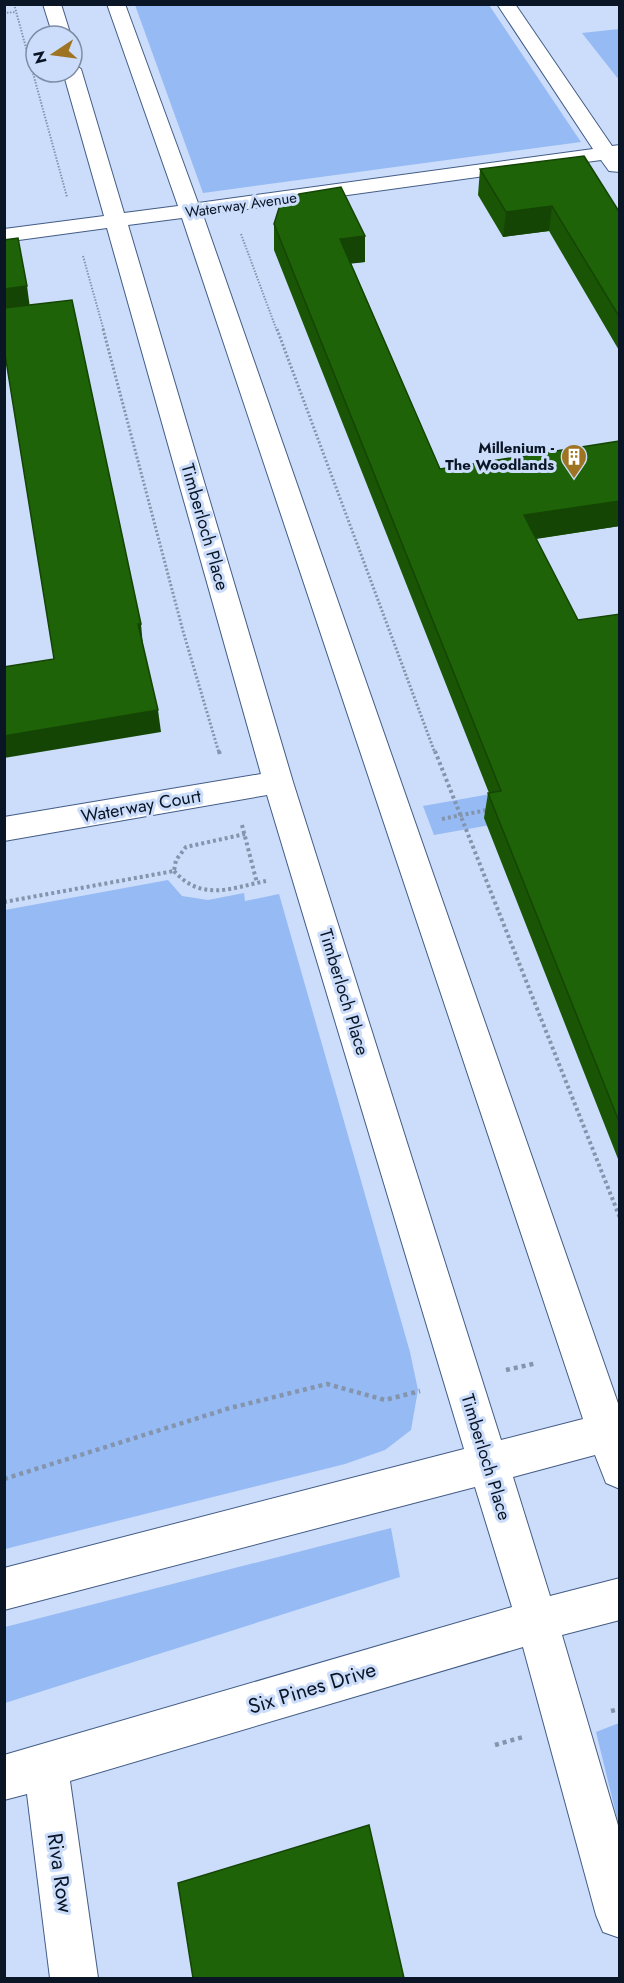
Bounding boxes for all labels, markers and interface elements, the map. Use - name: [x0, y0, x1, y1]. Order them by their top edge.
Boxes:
- north arrow: [24, 24, 84, 84]
- text: N: [27, 48, 53, 66]
- street label: Waterway Avenue: [184, 186, 299, 224]
- place label: Millenium - The Woodlands: [445, 437, 555, 476]
- building icon: Millenium - The Woodlands: [559, 442, 589, 480]
- street label: Timberloch Place: [174, 461, 236, 593]
- street label: Waterway Court: [79, 783, 204, 829]
- street label: Timberloch Place: [312, 926, 376, 1058]
- street label: Timberloch Place: [454, 1391, 518, 1523]
- street label: Six Pines Drive: [244, 1654, 380, 1722]
- street label: Riva Row: [40, 1831, 81, 1915]

